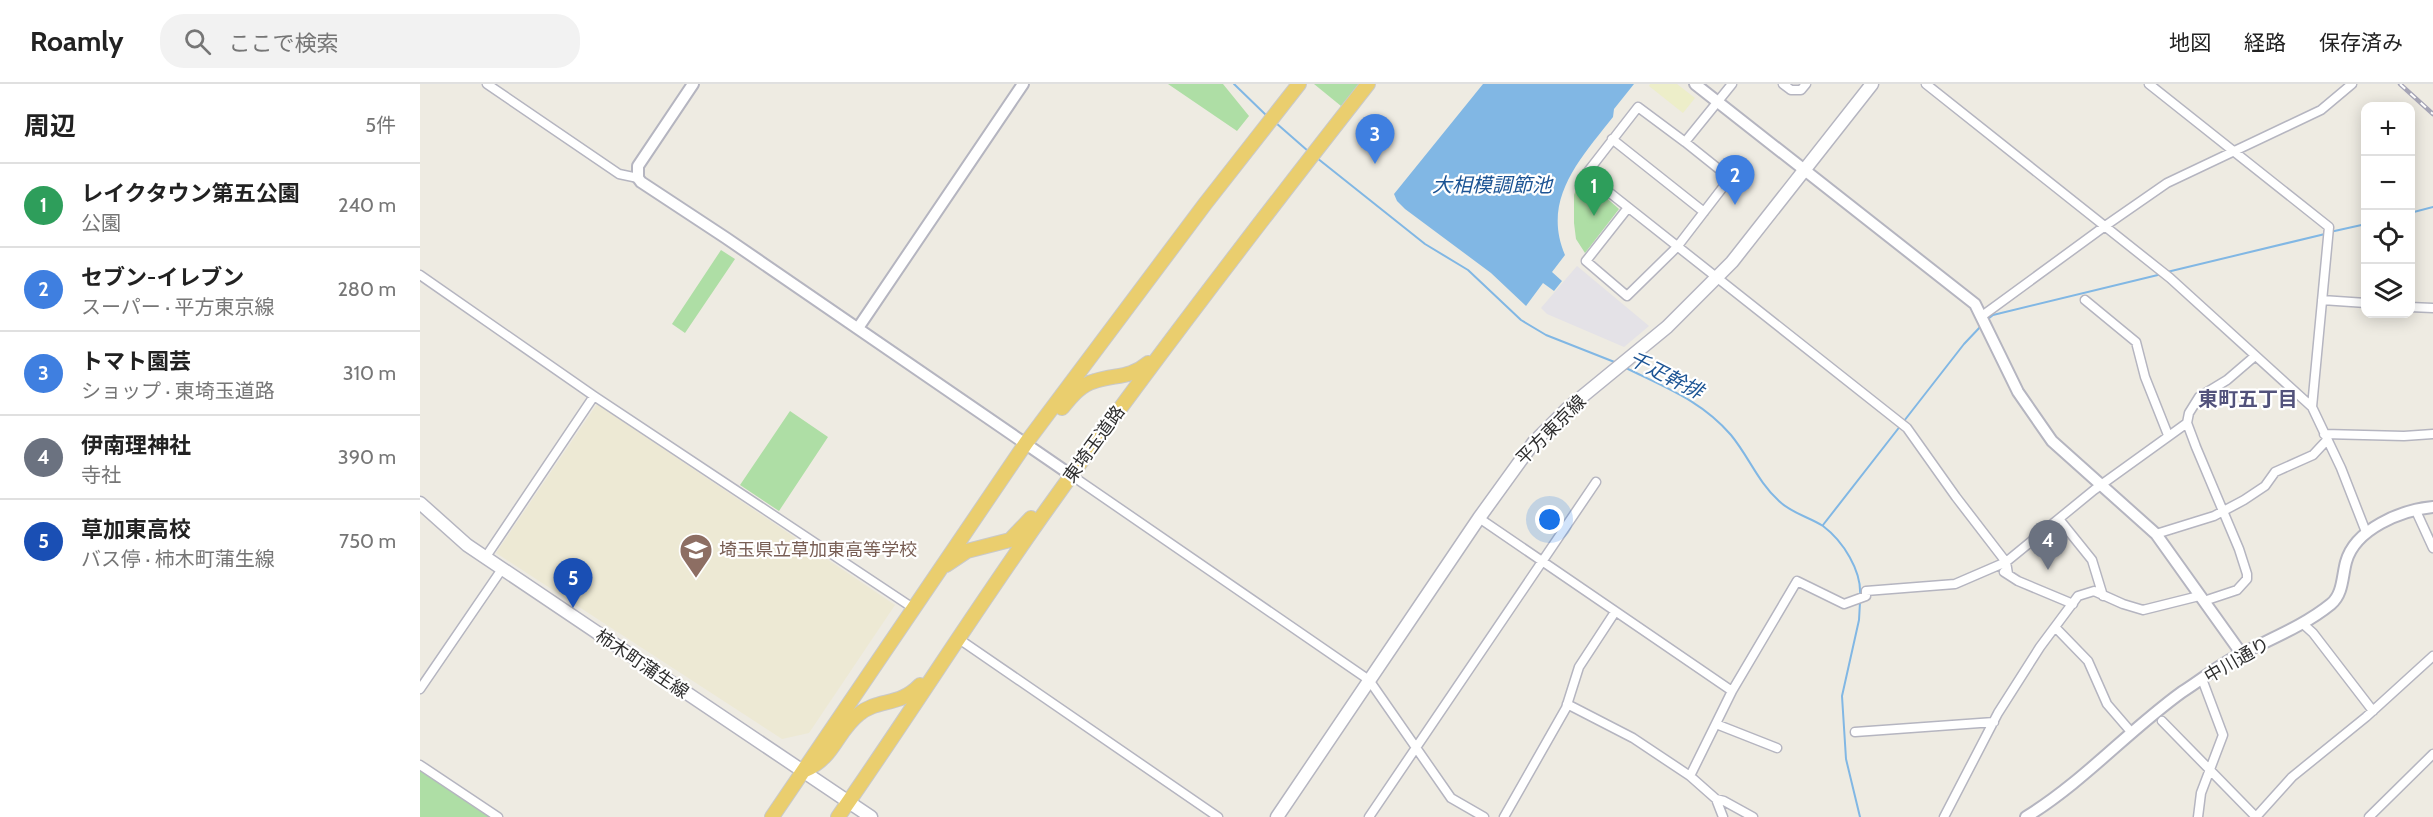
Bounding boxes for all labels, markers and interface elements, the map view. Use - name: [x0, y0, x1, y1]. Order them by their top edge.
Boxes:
- search box: [160, 14, 580, 68]
- text: Roamly: [30, 24, 124, 58]
- icon: search: [181, 25, 214, 58]
- text: ここで検索: [229, 30, 339, 57]
- text: 地図: [2169, 30, 2211, 55]
- text: 経路: [2244, 30, 2286, 55]
- text: 保存済み: [2319, 30, 2403, 55]
- map controls: [2361, 102, 2415, 318]
- button: +: [2361, 102, 2415, 156]
- text: 周辺: [24, 110, 76, 142]
- text: 5件: [365, 113, 396, 137]
- pin: 3: [1356, 115, 1394, 164]
- pin: 2: [1716, 156, 1754, 205]
- button: −: [2361, 156, 2415, 210]
- pin: 1: [1574, 166, 1614, 216]
- water label: 大相模調節池: [1432, 173, 1554, 197]
- text: レイクタウン第五公園: [81, 180, 300, 207]
- text: 1: [40, 193, 47, 217]
- text: 240 m: [338, 193, 396, 217]
- button: locate: [2361, 210, 2415, 264]
- text: 公園: [81, 211, 121, 235]
- text: セブン-イレブン: [81, 264, 244, 291]
- button: layers: [2361, 264, 2415, 318]
- text: 2: [38, 277, 49, 301]
- text: 280 m: [337, 277, 396, 301]
- text: スーパー · 平方東京線: [81, 295, 275, 319]
- water label: 千疋幹排: [1625, 346, 1710, 405]
- text: トマト園芸: [81, 348, 191, 375]
- text: 3: [38, 361, 49, 385]
- text: 310 m: [343, 361, 396, 385]
- text: ショップ · 東埼玉道路: [81, 379, 275, 403]
- district label: 東町五丁目: [2198, 387, 2298, 411]
- street label: 平方東京線: [1511, 390, 1591, 470]
- street label: 東埼玉道路: [1059, 401, 1129, 487]
- text: 伊南理神社: [81, 432, 191, 459]
- text: 4: [37, 445, 50, 469]
- text: 390 m: [338, 445, 396, 469]
- text: 寺社: [81, 463, 121, 487]
- your location: [1535, 505, 1564, 534]
- text: 草加東高校: [81, 516, 191, 543]
- pin: 4: [2028, 520, 2068, 570]
- text: 5: [38, 529, 49, 553]
- text: 750 m: [339, 529, 396, 553]
- school or university icon: 埼玉県立草加東高等学校: [678, 532, 714, 579]
- place label: 埼玉県立草加東高等学校: [719, 539, 917, 561]
- text: バス停 · 柿木町蒲生線: [81, 547, 275, 571]
- pin: 5: [554, 558, 592, 608]
- street label: 柿木町蒲生線: [591, 625, 693, 703]
- street label: 中川通り: [2200, 632, 2274, 688]

